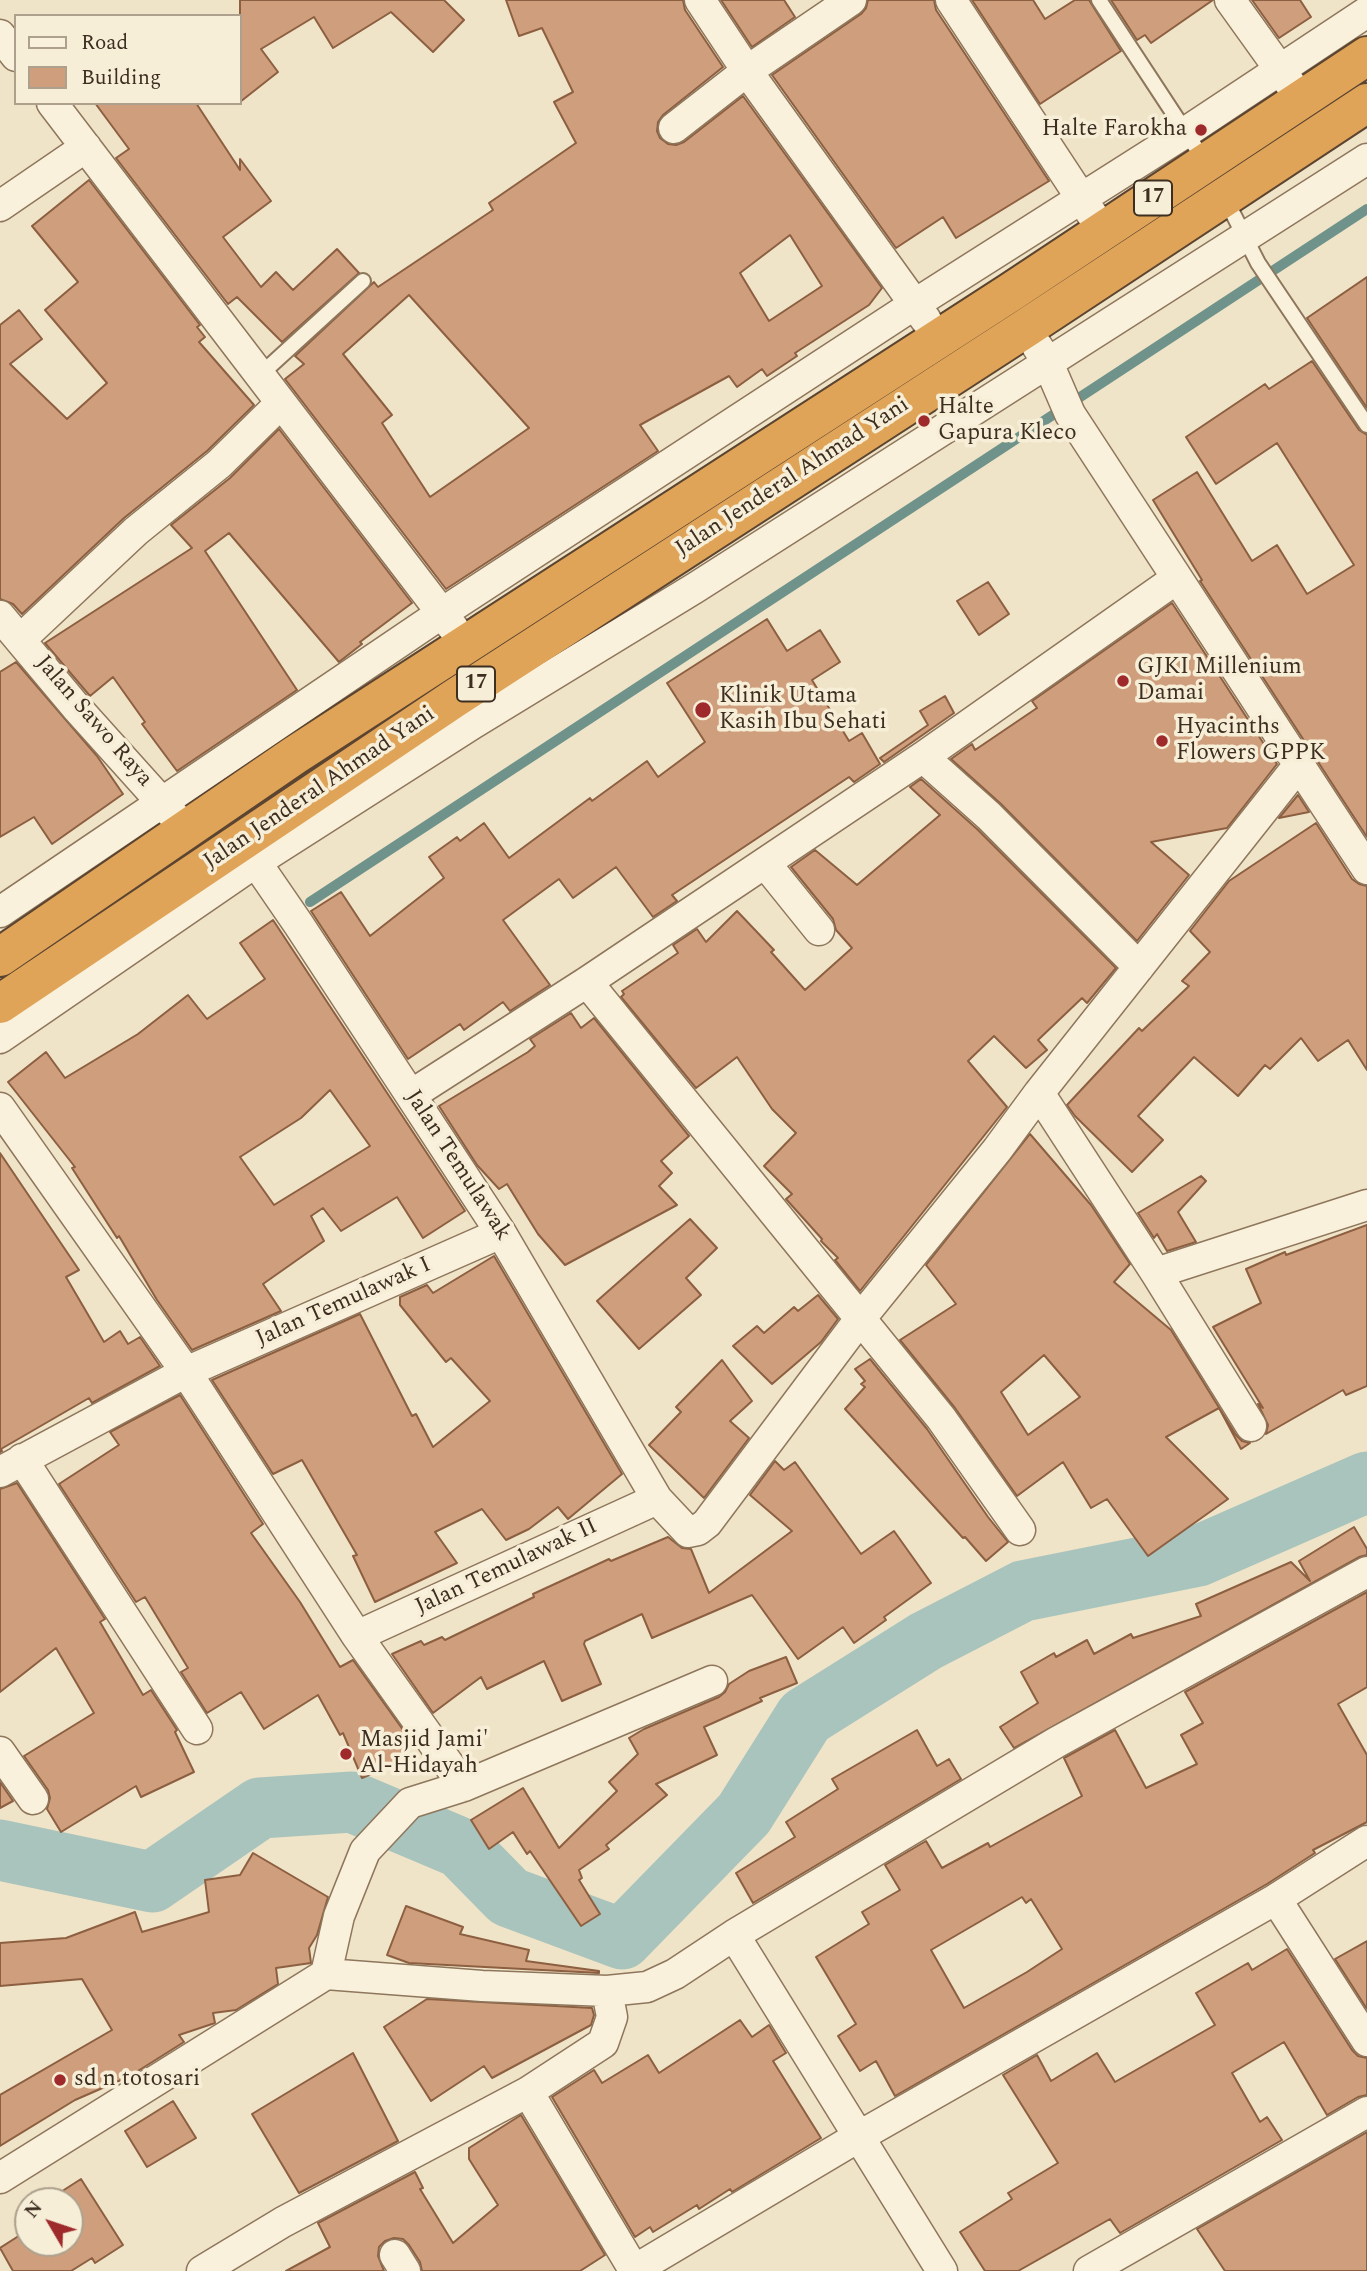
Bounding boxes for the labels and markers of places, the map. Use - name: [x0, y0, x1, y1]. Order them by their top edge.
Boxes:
- place label: Halte Farokha: [1042, 116, 1187, 144]
- marker: Halte Farokha: [1193, 122, 1209, 138]
- place label: Halte Gapura Kleco: [938, 394, 1077, 448]
- marker: Halte Gapura Kleco: [916, 413, 932, 429]
- place label: GJKI Millenium Damai: [1137, 654, 1302, 708]
- marker: GJKI Millenium Damai: [1115, 673, 1131, 689]
- place label: Klinik Utama Kasih Ibu Sehati: [719, 683, 887, 737]
- marker: Klinik Utama Kasih Ibu Sehati: [693, 700, 713, 720]
- place label: Hyacinths Flowers GPPK: [1176, 714, 1326, 768]
- marker: Hyacinths Flowers GPPK: [1154, 733, 1170, 749]
- place label: Masjid Jami' Al-Hidayah: [360, 1727, 488, 1781]
- marker: Masjid Jami' Al-Hidayah: [338, 1746, 354, 1762]
- place label: sd n totosari: [74, 2066, 200, 2094]
- marker: sd n totosari: [52, 2072, 68, 2088]

